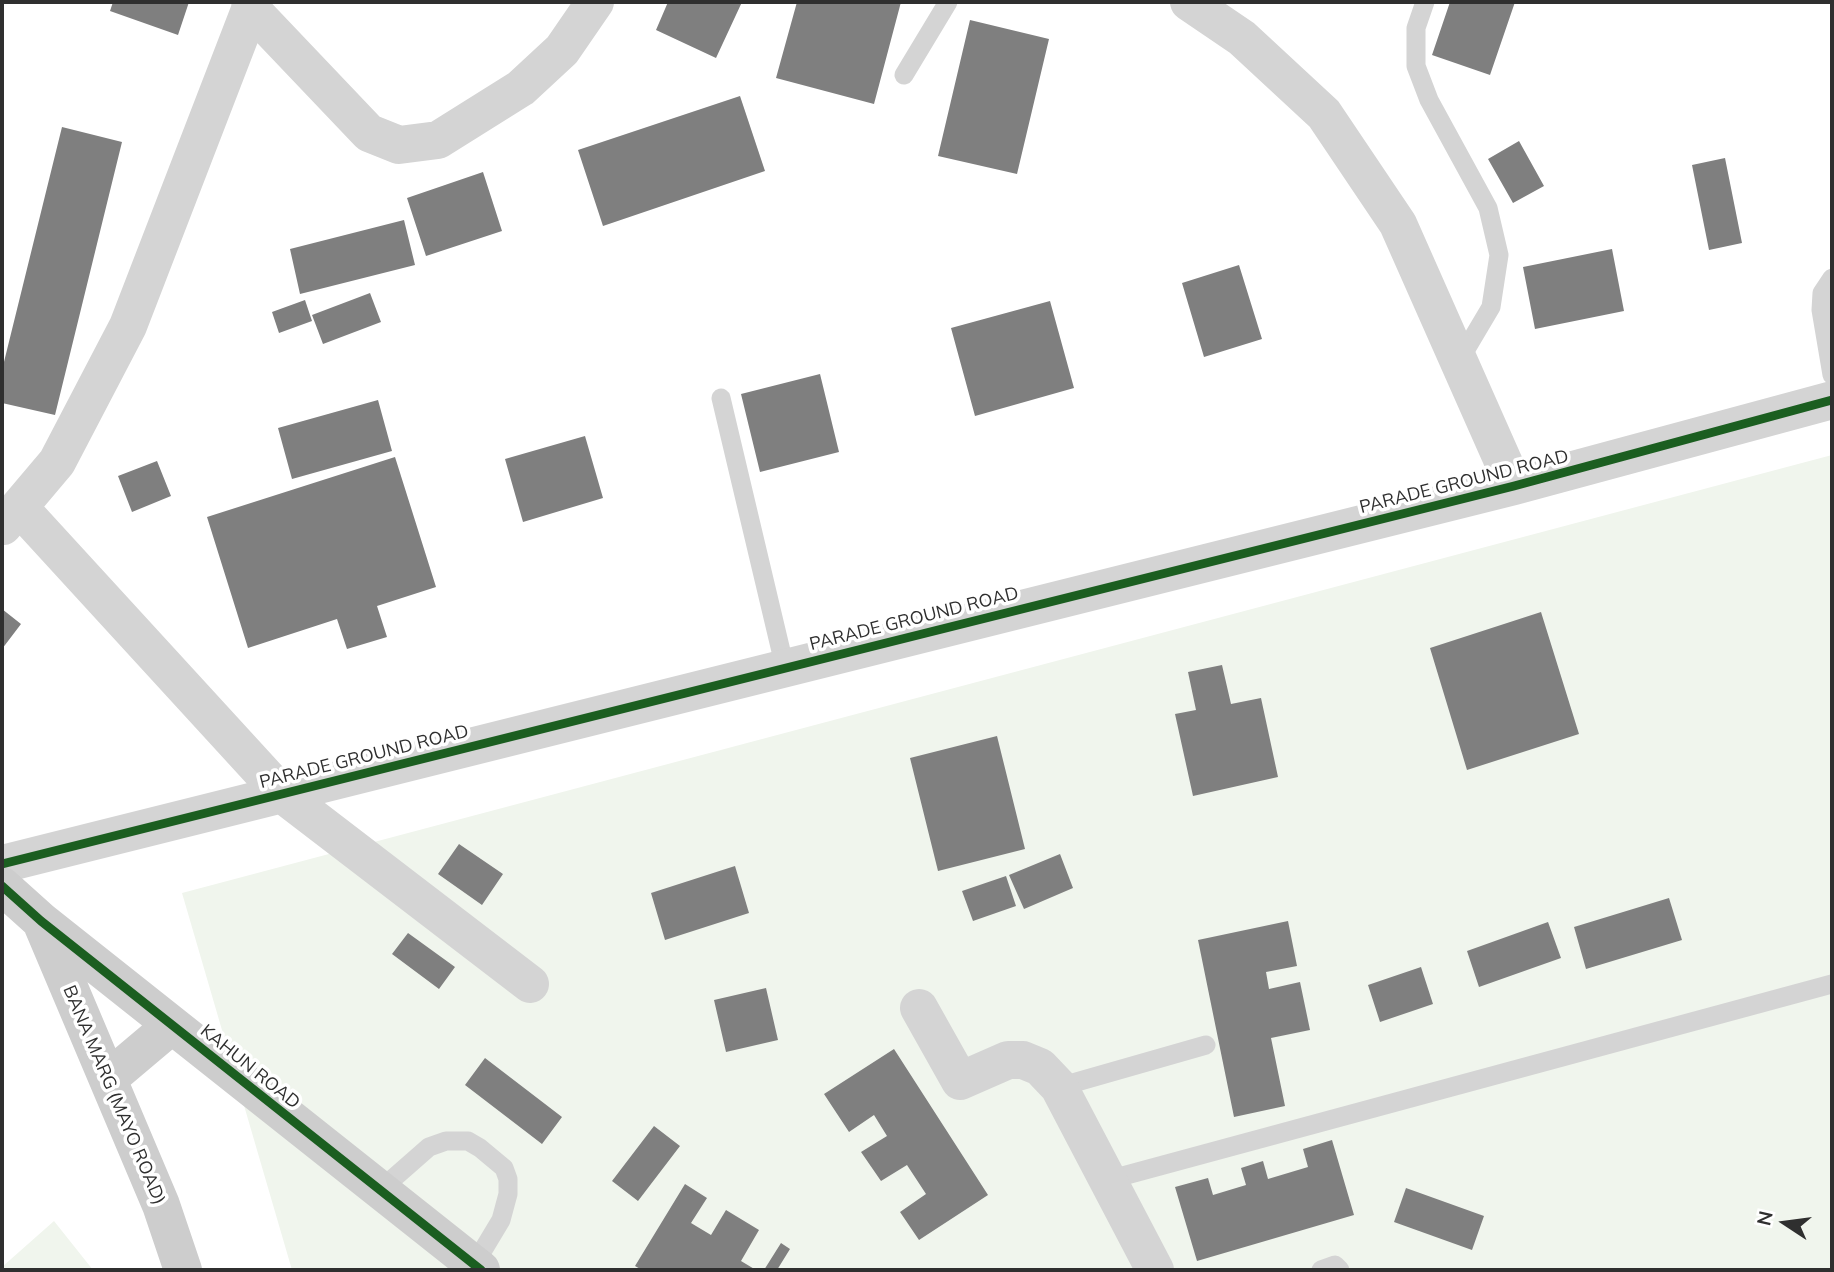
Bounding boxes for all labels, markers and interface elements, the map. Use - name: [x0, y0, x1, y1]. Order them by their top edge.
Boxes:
- street label: PARADE GROUND ROAD: [1357, 446, 1571, 518]
- street label: PARADE GROUND ROAD: [807, 583, 1021, 655]
- street label: PARADE GROUND ROAD: [257, 721, 471, 793]
- street label: BANA MARG (MAYO ROAD): [58, 982, 170, 1208]
- street label: KAHUN ROAD: [196, 1020, 304, 1114]
- north arrow: [1750, 1188, 1820, 1258]
- text: N: [1751, 1209, 1778, 1228]

